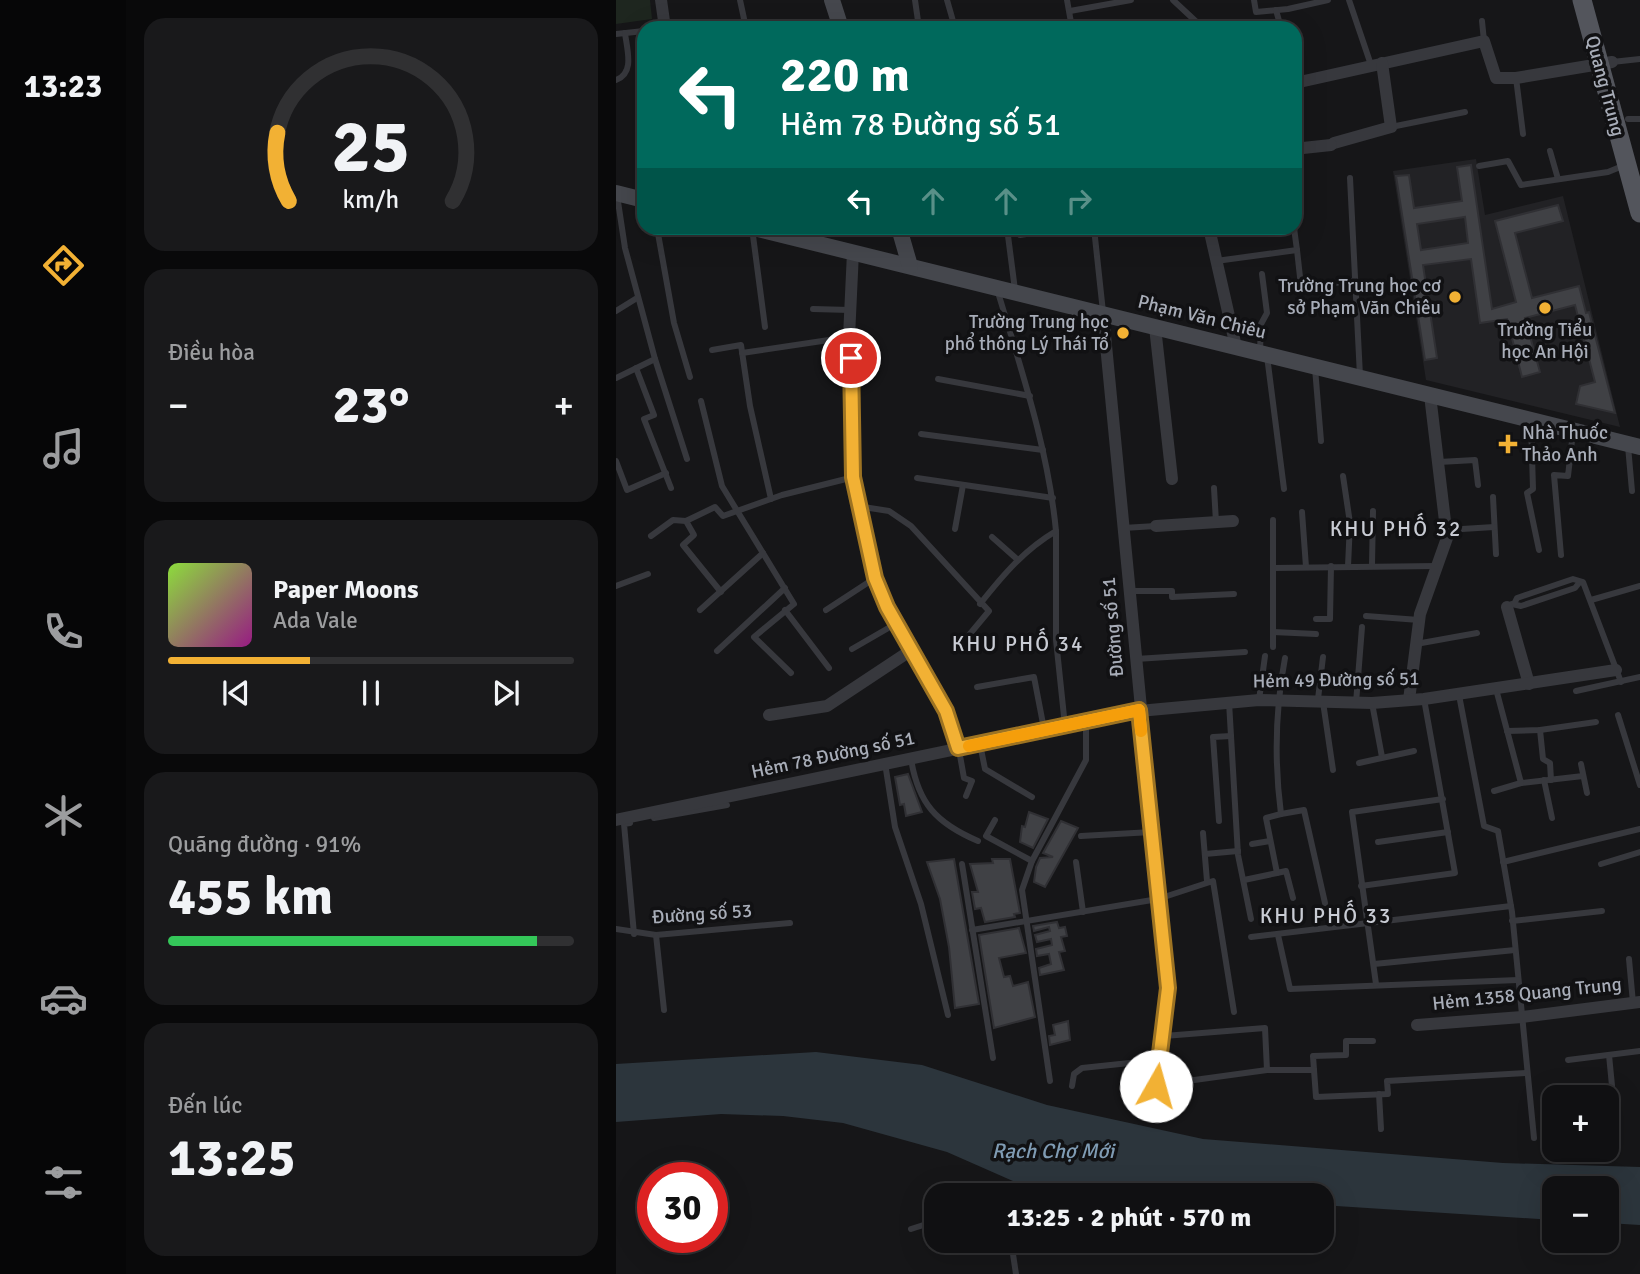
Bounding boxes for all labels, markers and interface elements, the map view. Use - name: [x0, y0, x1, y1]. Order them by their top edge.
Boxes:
- street label: Quang Trung: [1580, 33, 1630, 139]
- text: 220 m: [780, 45, 910, 105]
- icon: left: [665, 49, 756, 140]
- text: 13:23: [24, 67, 102, 106]
- text: 25: [332, 103, 410, 192]
- text: Hẻm 78 Đường số 51: [780, 105, 1061, 144]
- icon: left: [841, 182, 879, 220]
- icon: ahead: [914, 182, 952, 220]
- icon: ahead: [987, 182, 1025, 220]
- icon: right: [1060, 182, 1098, 220]
- text: km/h: [343, 183, 399, 214]
- icon: directions: [39, 241, 88, 290]
- place label: Trường Trung học cơ sở Phạm Văn Chiêu: [1278, 274, 1441, 320]
- street label: Phạm Văn Chiêu: [1135, 289, 1269, 345]
- marker: Trường Trung học cơ sở Phạm Văn Chiêu: [1447, 289, 1463, 305]
- marker: Trường Tiểu học An Hội: [1537, 300, 1553, 316]
- place label: Trường Trung học phổ thông Lý Thái Tổ: [945, 310, 1109, 356]
- place label: Trường Tiểu học An Hội: [1498, 317, 1592, 364]
- marker: Trường Trung học phổ thông Lý Thái Tổ: [1115, 325, 1131, 341]
- pin: [821, 328, 881, 388]
- text: Điều hòa: [168, 338, 255, 367]
- icon: arrive: [832, 339, 870, 377]
- text: 23°: [333, 373, 409, 437]
- text: −: [168, 382, 189, 429]
- text: +: [553, 382, 574, 429]
- place label: Nhà Thuốc Thảo Anh: [1522, 421, 1608, 467]
- icon: music: [39, 424, 88, 473]
- marker: Nhà Thuốc Thảo Anh: [1500, 436, 1516, 452]
- district label: KHU PHỐ 32: [1330, 512, 1462, 542]
- text: Paper Moons: [273, 574, 419, 606]
- street label: Đường số 51: [1097, 576, 1129, 678]
- text: Ada Vale: [273, 606, 358, 635]
- icon: phone: [39, 607, 88, 656]
- district label: KHU PHỐ 34: [952, 627, 1084, 657]
- street label: Hẻm 49 Đường số 51: [1252, 667, 1420, 693]
- icon: previous: [217, 674, 255, 712]
- icon: pause: [352, 674, 390, 712]
- icon: next: [487, 674, 525, 712]
- street label: Hẻm 78 Đường số 51: [749, 726, 917, 784]
- icon: climate: [39, 791, 88, 840]
- text: Quãng đường · 91%: [168, 830, 361, 859]
- text: 455 km: [168, 865, 333, 929]
- street label: Đường số 53: [651, 899, 753, 929]
- district label: KHU PHỐ 33: [1260, 899, 1392, 929]
- street label: Hẻm 1358 Quang Trung: [1431, 972, 1623, 1016]
- icon: car: [39, 974, 88, 1023]
- position arrow: [1119, 1049, 1193, 1123]
- map controls: [1542, 1085, 1619, 1253]
- button: +: [1542, 1085, 1619, 1162]
- text: Đến lúc: [168, 1091, 242, 1120]
- text: 13:25: [168, 1126, 296, 1190]
- water label: Rạch Chợ Mới: [992, 1138, 1117, 1164]
- icon: filters: [39, 1158, 88, 1207]
- speed limit sign: 30: [637, 1162, 728, 1253]
- button: −: [1542, 1176, 1619, 1253]
- text: 13:25 · 2 phút · 570 m: [1007, 1202, 1251, 1234]

